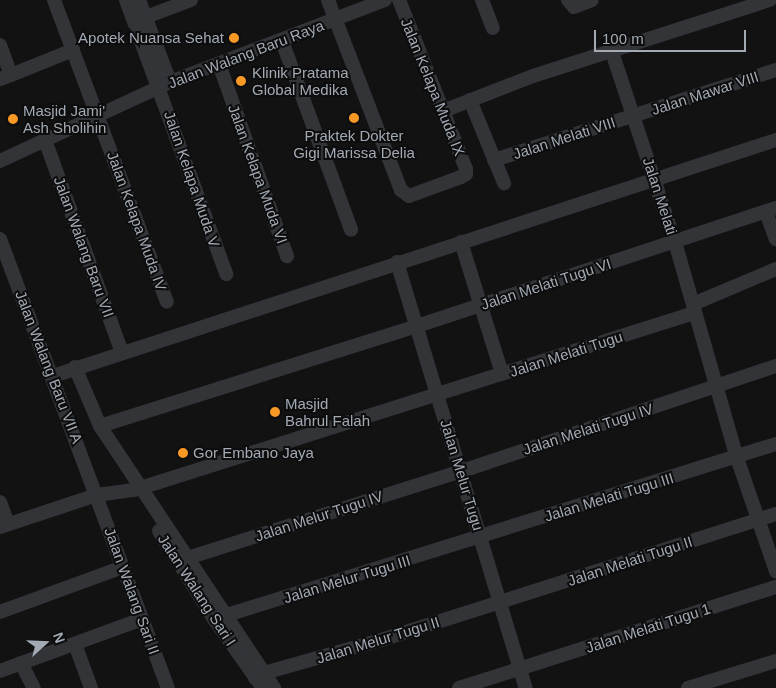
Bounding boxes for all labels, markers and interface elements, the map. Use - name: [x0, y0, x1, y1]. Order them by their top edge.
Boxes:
- street label: Jalan Walang Baru Raya: [166, 16, 326, 92]
- street label: Jalan Kelapa Muda IX: [397, 16, 469, 158]
- scale bar: [596, 20, 748, 52]
- place label: Apotek Nuansa Sehat: [78, 29, 224, 47]
- text: 100 m: [602, 30, 644, 47]
- marker: Apotek Nuansa Sehat: [228, 32, 240, 44]
- place label: Klinik Pratama Global Medika: [252, 63, 349, 98]
- street label: Jalan Mawar VIII: [649, 67, 761, 119]
- marker: Klinik Pratama Global Medika: [234, 74, 248, 88]
- place label: Masjid Jami' Ash Sholihin: [23, 101, 106, 136]
- street label: Jalan Kelapa Muda VI: [224, 102, 292, 246]
- street label: Jalan Kelapa Muda V: [160, 109, 224, 249]
- marker: Praktek Dokter Gigi Marissa Delia: [348, 112, 360, 124]
- marker: Masjid Jami' Ash Sholihin: [7, 113, 19, 125]
- street label: Jalan Melati VIII: [510, 113, 618, 163]
- place label: Praktek Dokter Gigi Marissa Delia: [293, 126, 415, 161]
- street label: Jalan Kelapa Muda IV: [103, 149, 171, 293]
- street label: Jalan Melati: [639, 155, 681, 237]
- street label: Jalan Walang Baru VII: [50, 174, 118, 320]
- street label: Jalan Melati Tugu VI: [478, 254, 614, 314]
- street label: Jalan Walang Baru VII A: [11, 288, 87, 446]
- street label: Jalan Melati Tugu: [507, 327, 625, 381]
- place label: Masjid Bahrul Falah: [285, 394, 370, 429]
- street label: Jalan Melati Tugu IV: [520, 399, 656, 459]
- marker: Masjid Bahrul Falah: [269, 406, 281, 418]
- street label: Jalan Melur Tugu: [437, 417, 487, 533]
- place label: Gor Embano Jaya: [193, 444, 314, 462]
- marker: Gor Embano Jaya: [177, 447, 189, 459]
- street label: Jalan Melati Tugu III: [542, 469, 676, 525]
- street label: Jalan Melur Tugu IV: [253, 487, 385, 545]
- street label: Jalan Walang Sari II: [101, 525, 163, 657]
- street label: Jalan Walang Sari I: [154, 531, 240, 649]
- street label: Jalan Melati Tugu II: [565, 532, 695, 590]
- street label: Jalan Melur Tugu III: [281, 551, 413, 607]
- street label: Jalan Melati Tugu 1: [583, 599, 713, 657]
- street label: Jalan Melur Tugu II: [314, 613, 442, 667]
- north arrow: [20, 618, 70, 668]
- text: N: [50, 630, 68, 645]

